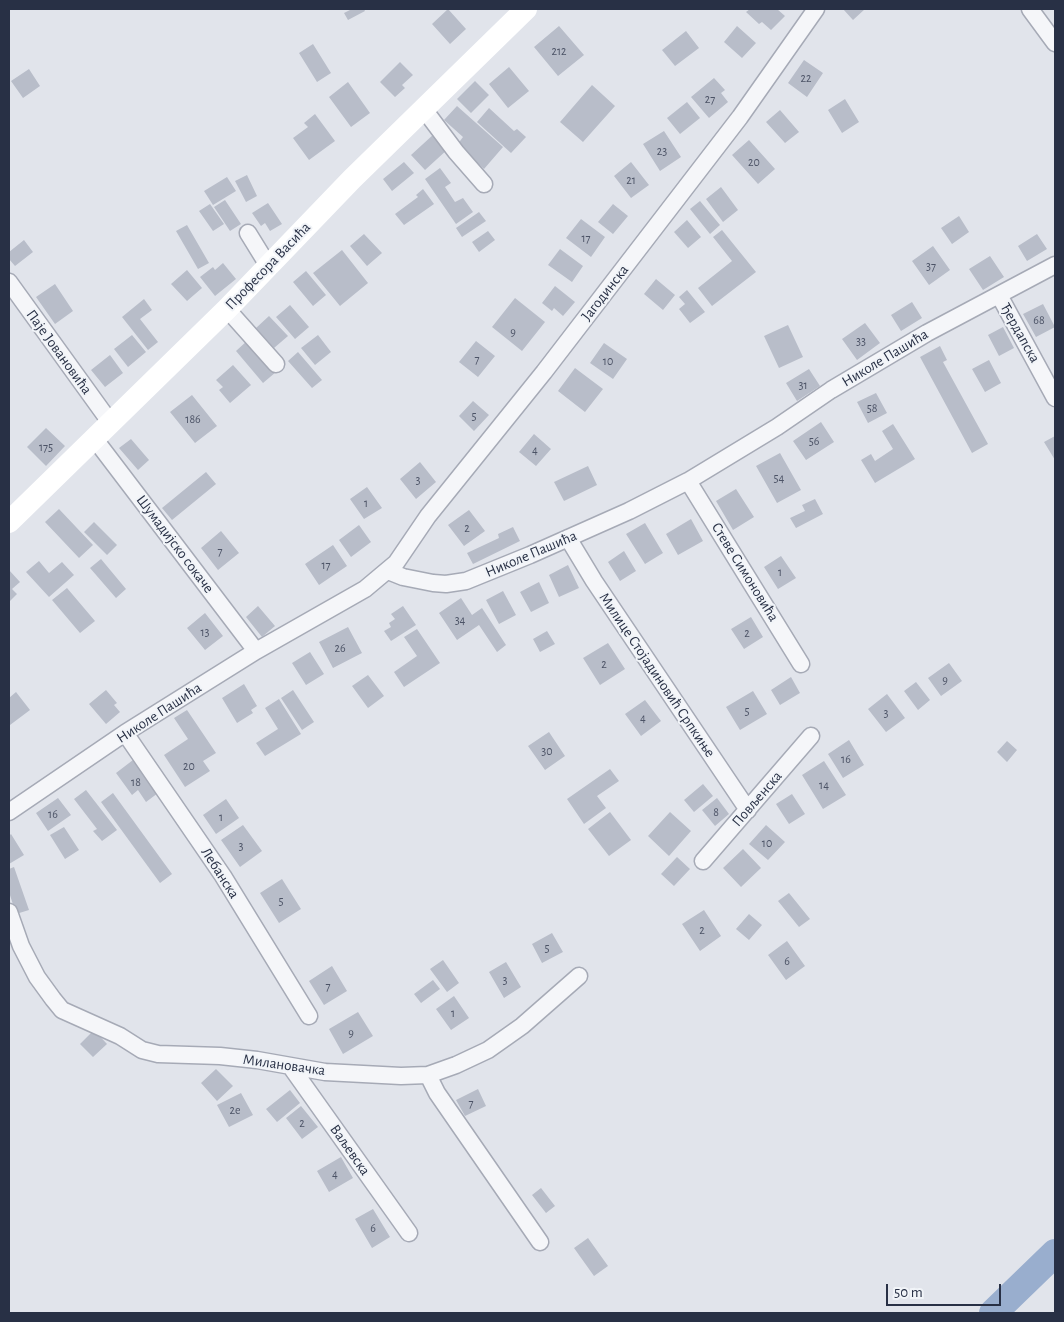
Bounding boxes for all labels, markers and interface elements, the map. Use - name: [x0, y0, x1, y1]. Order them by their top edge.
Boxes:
- house number: 212: [551, 44, 567, 58]
- house number: 22: [801, 71, 811, 85]
- house number: 27: [705, 92, 715, 106]
- house number: 23: [657, 144, 667, 158]
- house number: 20: [748, 155, 760, 169]
- house number: 21: [626, 173, 636, 187]
- street label: Професора Васића: [222, 218, 314, 314]
- house number: 17: [581, 231, 591, 245]
- house number: 37: [926, 259, 936, 273]
- street label: Јагодинска: [577, 261, 633, 325]
- street label: Ђердапска: [996, 300, 1044, 366]
- street label: Паје Јовановића: [22, 306, 96, 398]
- house number: 68: [1033, 313, 1045, 327]
- house number: 9: [510, 325, 516, 339]
- street label: Николе Пашића: [838, 325, 932, 391]
- house number: 33: [856, 334, 866, 348]
- house number: 7: [474, 352, 480, 366]
- house number: 10: [603, 354, 613, 368]
- house number: 31: [798, 378, 808, 392]
- house number: 58: [867, 401, 877, 415]
- house number: 5: [471, 409, 477, 423]
- house number: 186: [185, 412, 201, 426]
- house number: 56: [809, 434, 819, 448]
- house number: 175: [39, 440, 53, 454]
- house number: 4: [532, 443, 538, 457]
- house number: 54: [774, 471, 784, 485]
- house number: 3: [416, 473, 420, 487]
- street label: Шумадијско сокаче: [132, 491, 218, 597]
- house number: 1: [364, 496, 368, 510]
- street label: Стеве Симоновића: [707, 519, 783, 625]
- house number: 2: [464, 521, 470, 535]
- street label: Николе Пашића: [482, 527, 580, 581]
- house number: 7: [217, 544, 223, 558]
- house number: 17: [321, 558, 331, 572]
- house number: 1: [778, 565, 782, 579]
- street label: Милице Стојадиновић Српкиње: [595, 589, 719, 761]
- house number: 34: [455, 613, 465, 627]
- house number: 13: [200, 625, 210, 639]
- house number: 2: [744, 626, 750, 640]
- house number: 26: [334, 641, 346, 655]
- house number: 2: [601, 657, 607, 671]
- house number: 9: [942, 673, 948, 687]
- street label: Николе Пашића: [113, 679, 205, 747]
- house number: 5: [744, 704, 750, 718]
- house number: 3: [884, 706, 888, 720]
- house number: 4: [640, 711, 646, 725]
- house number: 30: [541, 744, 553, 758]
- house number: 16: [841, 752, 851, 766]
- house number: 20: [183, 759, 195, 773]
- street label: Повљенска: [728, 768, 786, 830]
- house number: 18: [131, 775, 141, 789]
- house number: 14: [819, 778, 829, 792]
- house number: 8: [713, 805, 719, 819]
- house number: 16: [48, 807, 58, 821]
- house number: 1: [219, 810, 223, 824]
- house number: 10: [762, 836, 772, 850]
- house number: 3: [239, 839, 243, 853]
- street label: Лебанска: [197, 844, 243, 902]
- house number: 5: [278, 894, 284, 908]
- house number: 2: [699, 923, 705, 937]
- house number: 5: [544, 941, 550, 955]
- house number: 6: [784, 954, 790, 968]
- house number: 3: [503, 973, 507, 987]
- house number: 7: [325, 979, 331, 993]
- house number: 1: [451, 1006, 455, 1020]
- house number: 9: [348, 1026, 354, 1040]
- street label: Милановачка: [242, 1050, 326, 1080]
- house number: 7: [468, 1096, 474, 1110]
- house number: 2e: [230, 1103, 240, 1117]
- house number: 2: [299, 1116, 305, 1130]
- street label: Ваљевска: [326, 1121, 374, 1179]
- house number: 4: [332, 1167, 338, 1181]
- house number: 6: [370, 1221, 376, 1235]
- scale bar: [889, 1274, 1004, 1306]
- text: 50 m: [894, 1285, 923, 1300]

